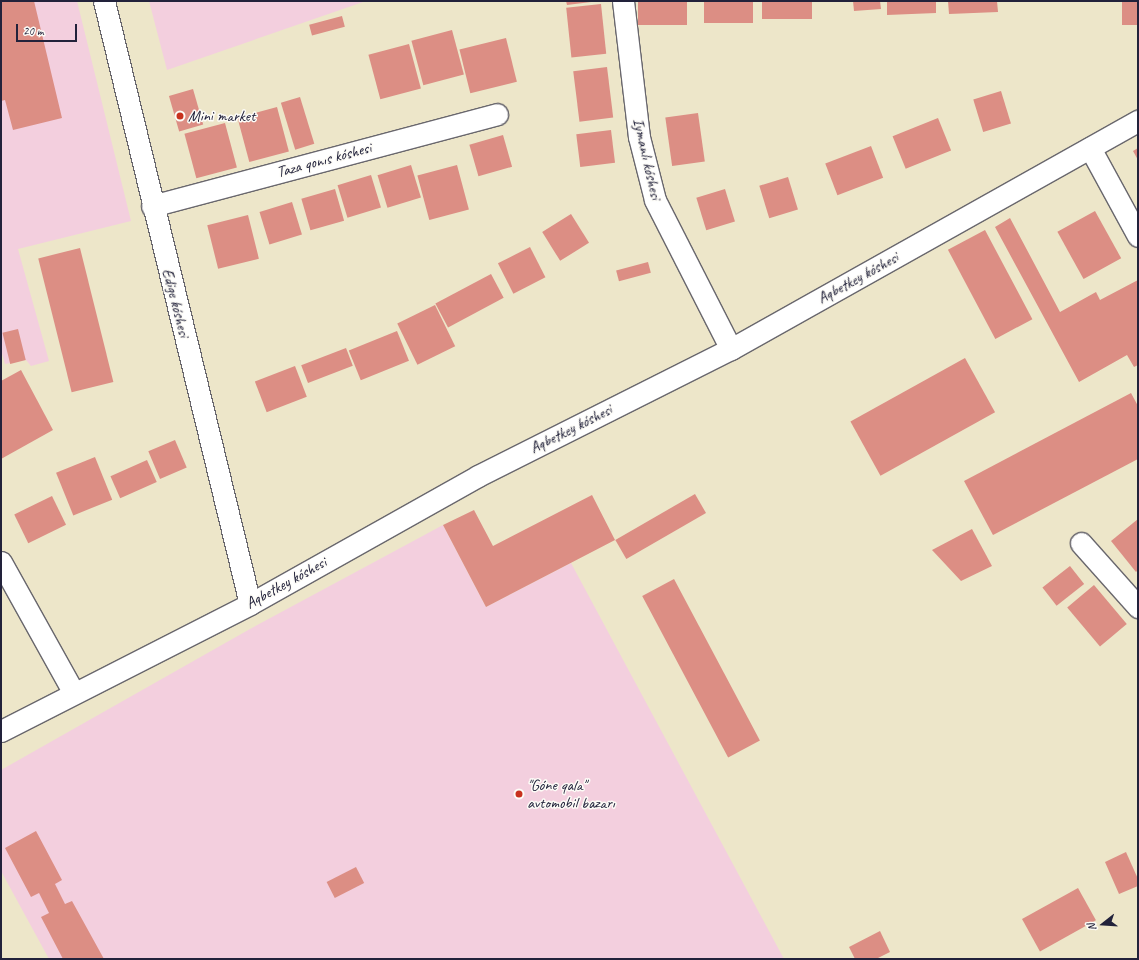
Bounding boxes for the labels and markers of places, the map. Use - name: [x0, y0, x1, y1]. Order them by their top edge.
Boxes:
- place label: Mini market: [188, 106, 255, 126]
- marker: Mini market: [175, 111, 185, 121]
- place label: "Góne qala" avtomobil bazarı: [527, 775, 615, 813]
- marker: "Góne qala" avtomobil bazarı: [514, 789, 524, 799]

